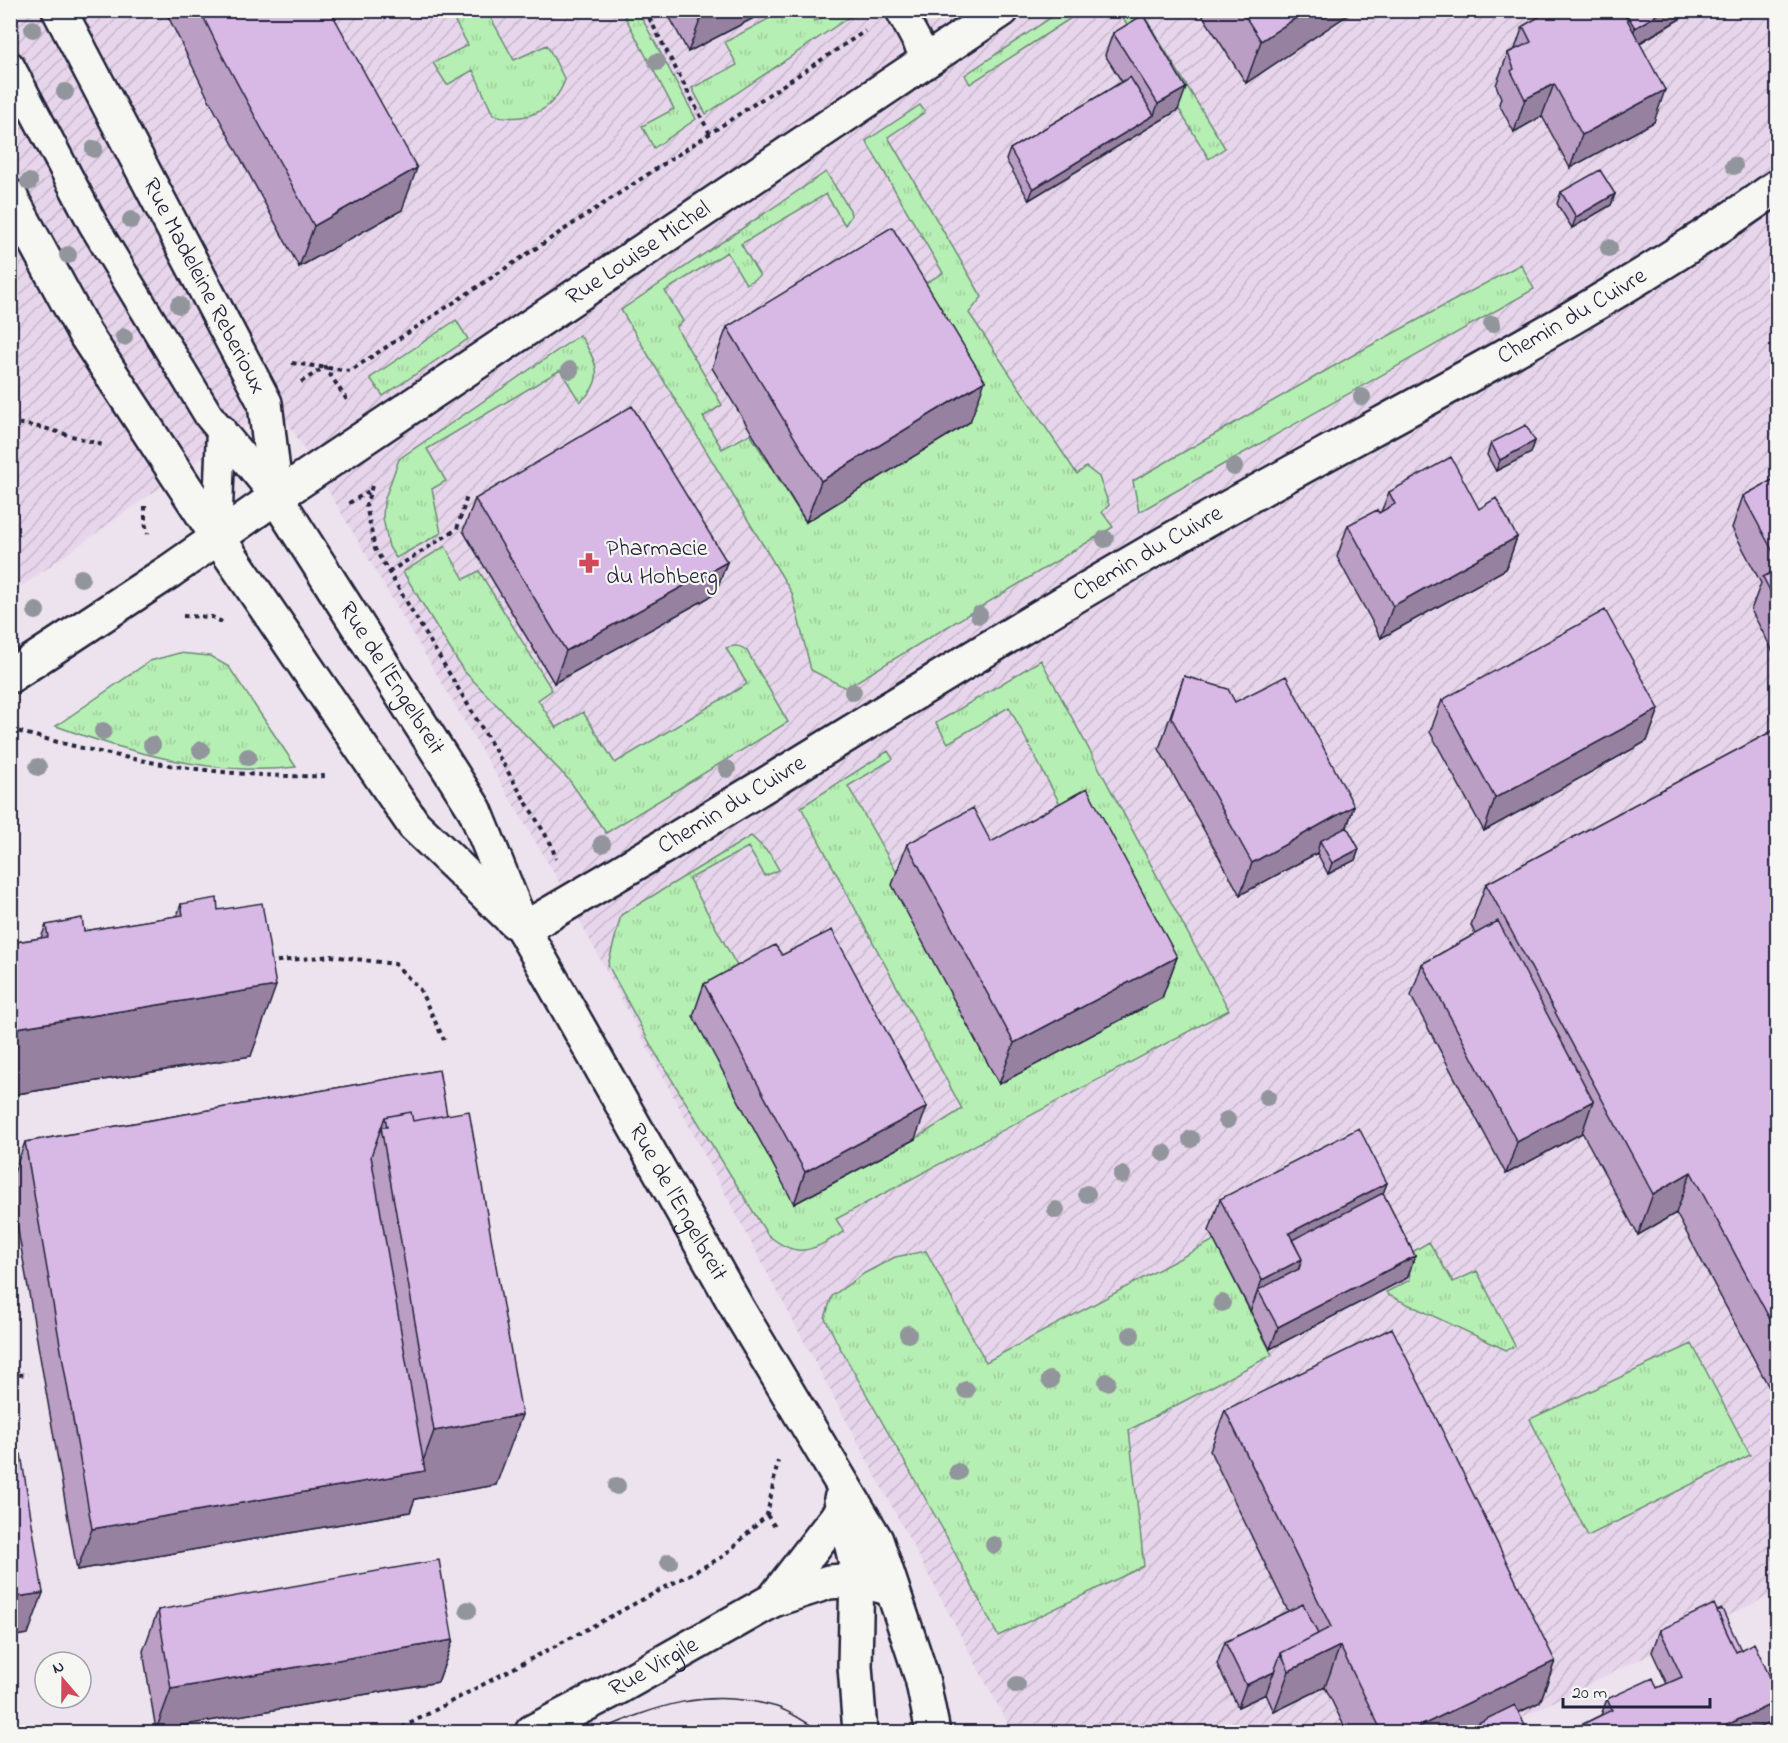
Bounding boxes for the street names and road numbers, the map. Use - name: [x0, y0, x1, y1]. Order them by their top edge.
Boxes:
- street label: Rue Madeleine Reberioux: [133, 172, 275, 401]
- street label: Rue Louise Michel: [559, 192, 718, 315]
- street label: Chemin du Cuivre: [1491, 259, 1654, 374]
- street label: Chemin du Cuivre: [1066, 496, 1229, 611]
- street label: Rue de l'Engelbreit: [330, 595, 453, 762]
- street label: Chemin du Cuivre: [651, 746, 813, 864]
- street label: Rue de l'Engelbreit: [619, 1117, 736, 1288]
- street label: Rue Virgile: [603, 1628, 705, 1707]

